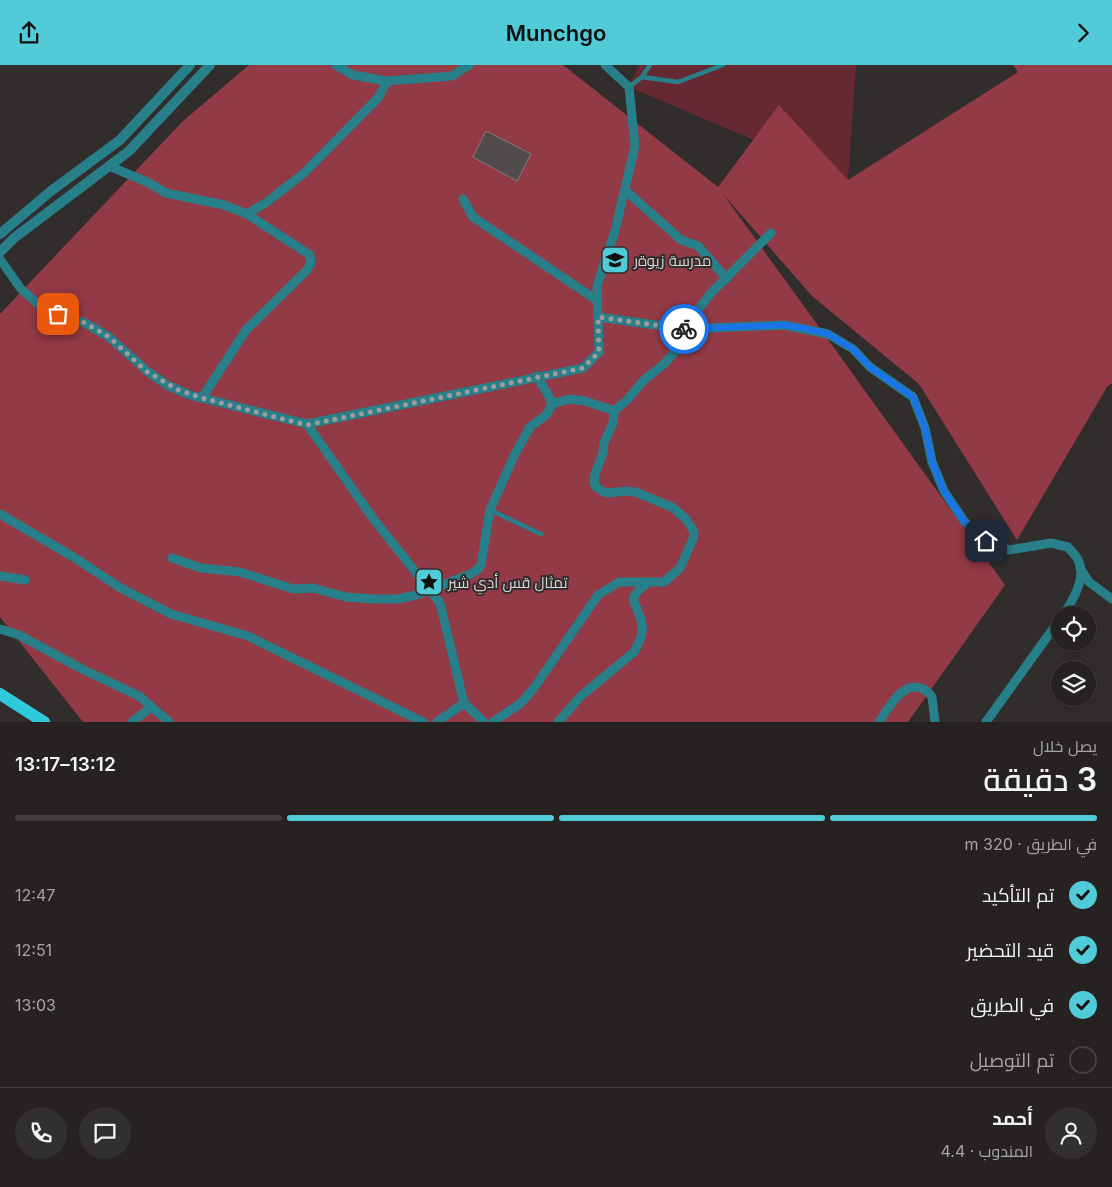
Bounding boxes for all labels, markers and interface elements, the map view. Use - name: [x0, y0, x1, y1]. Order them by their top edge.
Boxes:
- icon: share: [15, 19, 43, 47]
- icon: forward: [1069, 19, 1097, 47]
- text: Munchgo: [506, 20, 606, 46]
- school or university icon: مدرسة زيوةر: [600, 245, 630, 275]
- place label: مدرسة زيوةر: [633, 251, 711, 270]
- pin: [37, 293, 79, 335]
- icon: bag: [44, 300, 72, 328]
- courier: [659, 304, 709, 354]
- icon: bike: [670, 315, 698, 343]
- pin: [965, 520, 1007, 562]
- icon: home: [972, 527, 1000, 555]
- place icon: تمثال قس أدي شير: [414, 567, 444, 597]
- place label: تمثال قس أدي شير: [447, 573, 567, 595]
- map controls: [1051, 606, 1096, 706]
- button: locate: [1051, 606, 1096, 651]
- button: layers: [1051, 661, 1096, 706]
- text: يصل خلال: [1033, 736, 1097, 756]
- text: 13:12–13:17: [15, 753, 116, 776]
- text: 3 دقيقة: [983, 760, 1097, 799]
- text: في الطريق · 320 m: [965, 834, 1097, 854]
- icon: check: [1069, 881, 1097, 909]
- text: تم التأكيد: [982, 884, 1054, 907]
- text: 12:47: [15, 885, 55, 905]
- icon: check: [1069, 936, 1097, 964]
- text: قيد التحضير: [967, 939, 1054, 962]
- text: 12:51: [15, 940, 52, 960]
- icon: check: [1069, 991, 1097, 1019]
- text: في الطريق: [970, 994, 1054, 1017]
- text: 13:03: [15, 995, 56, 1015]
- text: تم التوصيل: [970, 1049, 1054, 1072]
- button: phone: [15, 1107, 67, 1159]
- button: chat: [79, 1107, 131, 1159]
- text: أحمد: [992, 1107, 1033, 1130]
- button: person: [1045, 1107, 1097, 1159]
- text: المندوب · 4.4: [941, 1141, 1033, 1161]

